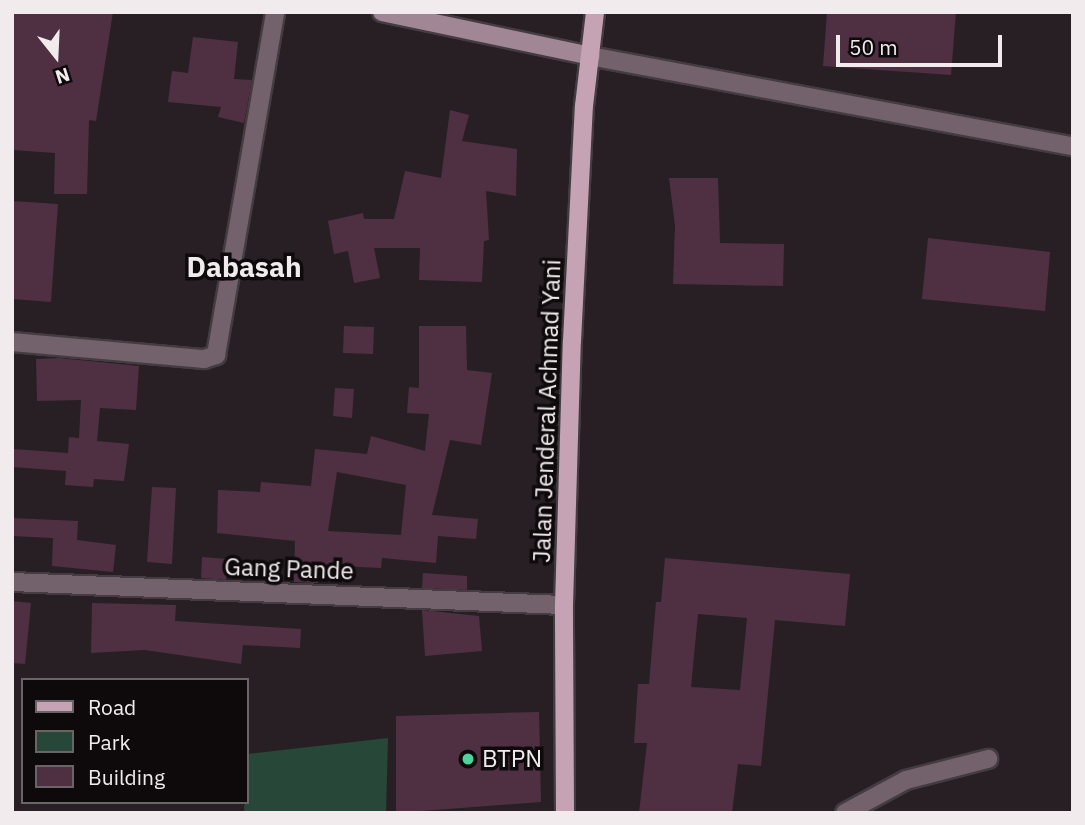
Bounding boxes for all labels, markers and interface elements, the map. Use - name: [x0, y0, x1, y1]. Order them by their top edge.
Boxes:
- north arrow: [21, 21, 91, 91]
- scale bar: [840, 21, 1006, 65]
- text: 50 m: [849, 33, 898, 61]
- text: N: [52, 62, 73, 90]
- district label: Dabasah: [186, 250, 302, 284]
- street label: Jalan Jenderal Achmad Yani: [527, 259, 567, 563]
- street label: Gang Pande: [224, 552, 354, 586]
- legend: [21, 678, 248, 804]
- text: Road: [88, 693, 136, 721]
- text: Park: [88, 728, 131, 756]
- place label: BTPN: [482, 745, 542, 773]
- marker: BTPN: [460, 751, 476, 767]
- text: Building: [88, 763, 165, 791]

